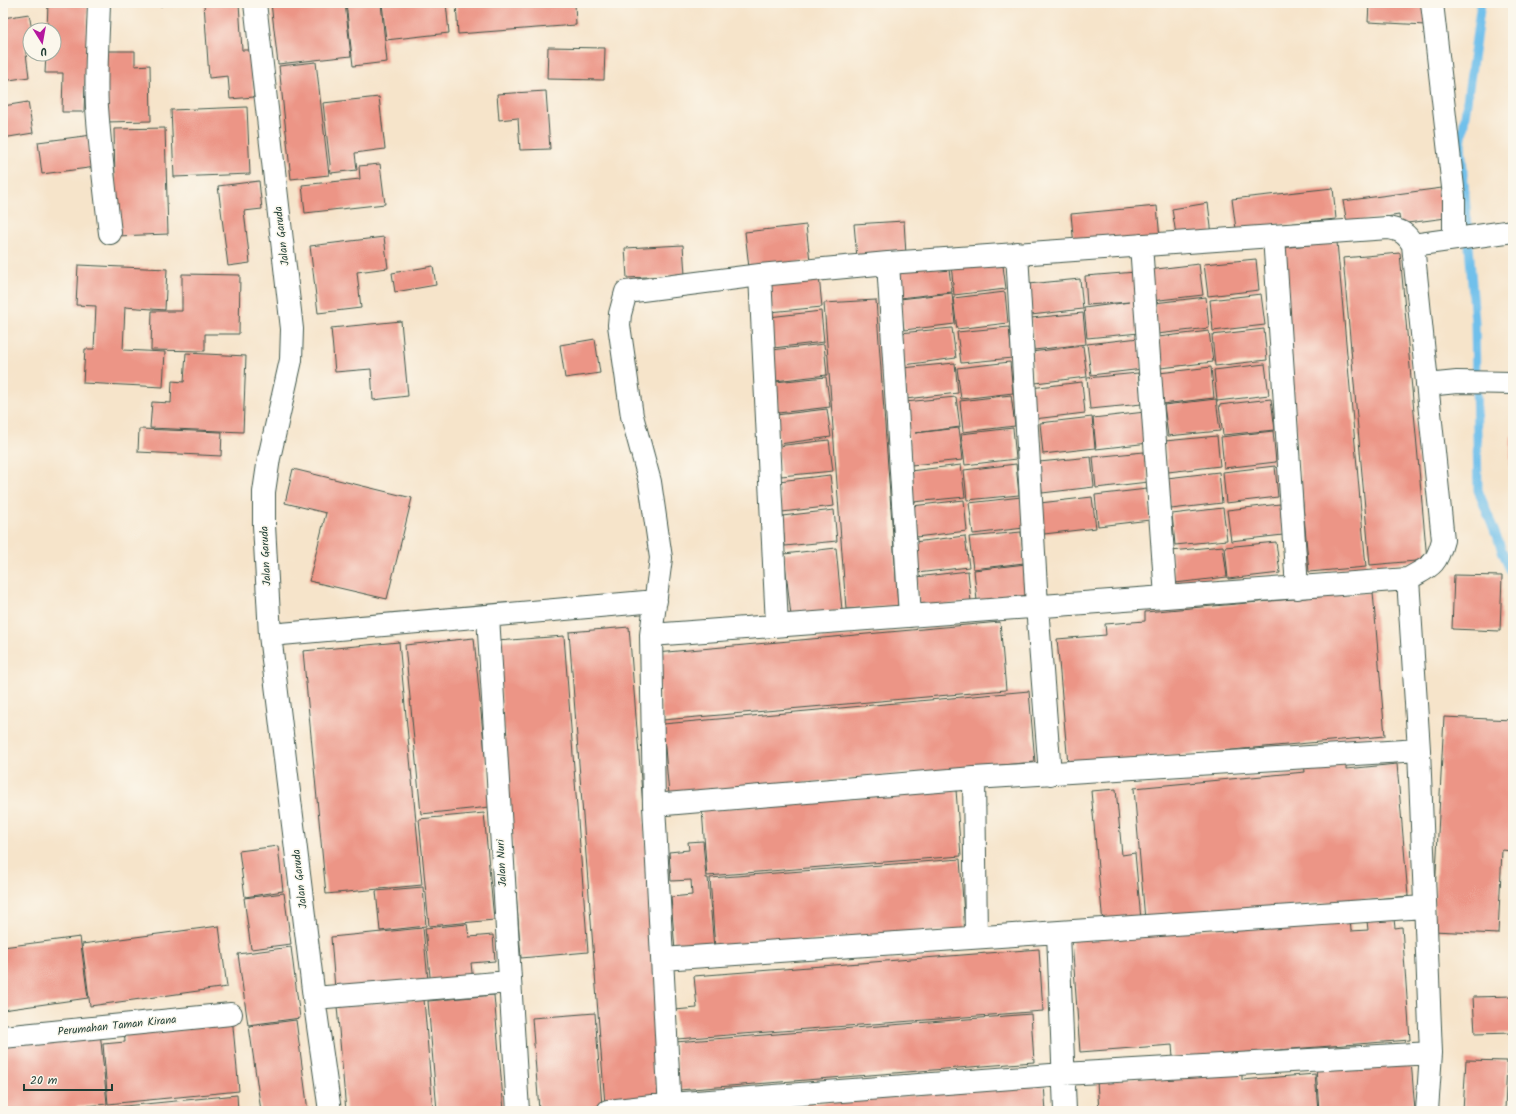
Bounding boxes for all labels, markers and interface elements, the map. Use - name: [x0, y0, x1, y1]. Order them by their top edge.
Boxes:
- north arrow: [22, 22, 62, 62]
- text: U: [38, 41, 49, 60]
- street label: Jalan Garuda: [269, 205, 295, 267]
- street label: Jalan Garuda: [255, 526, 277, 586]
- street label: Jalan Nuri: [492, 838, 512, 887]
- street label: Jalan Garuda: [287, 848, 313, 910]
- street label: Perumahan Taman Kirana: [57, 1011, 177, 1041]
- scale bar: [24, 1066, 112, 1092]
- text: 20 m: [30, 1071, 58, 1090]

